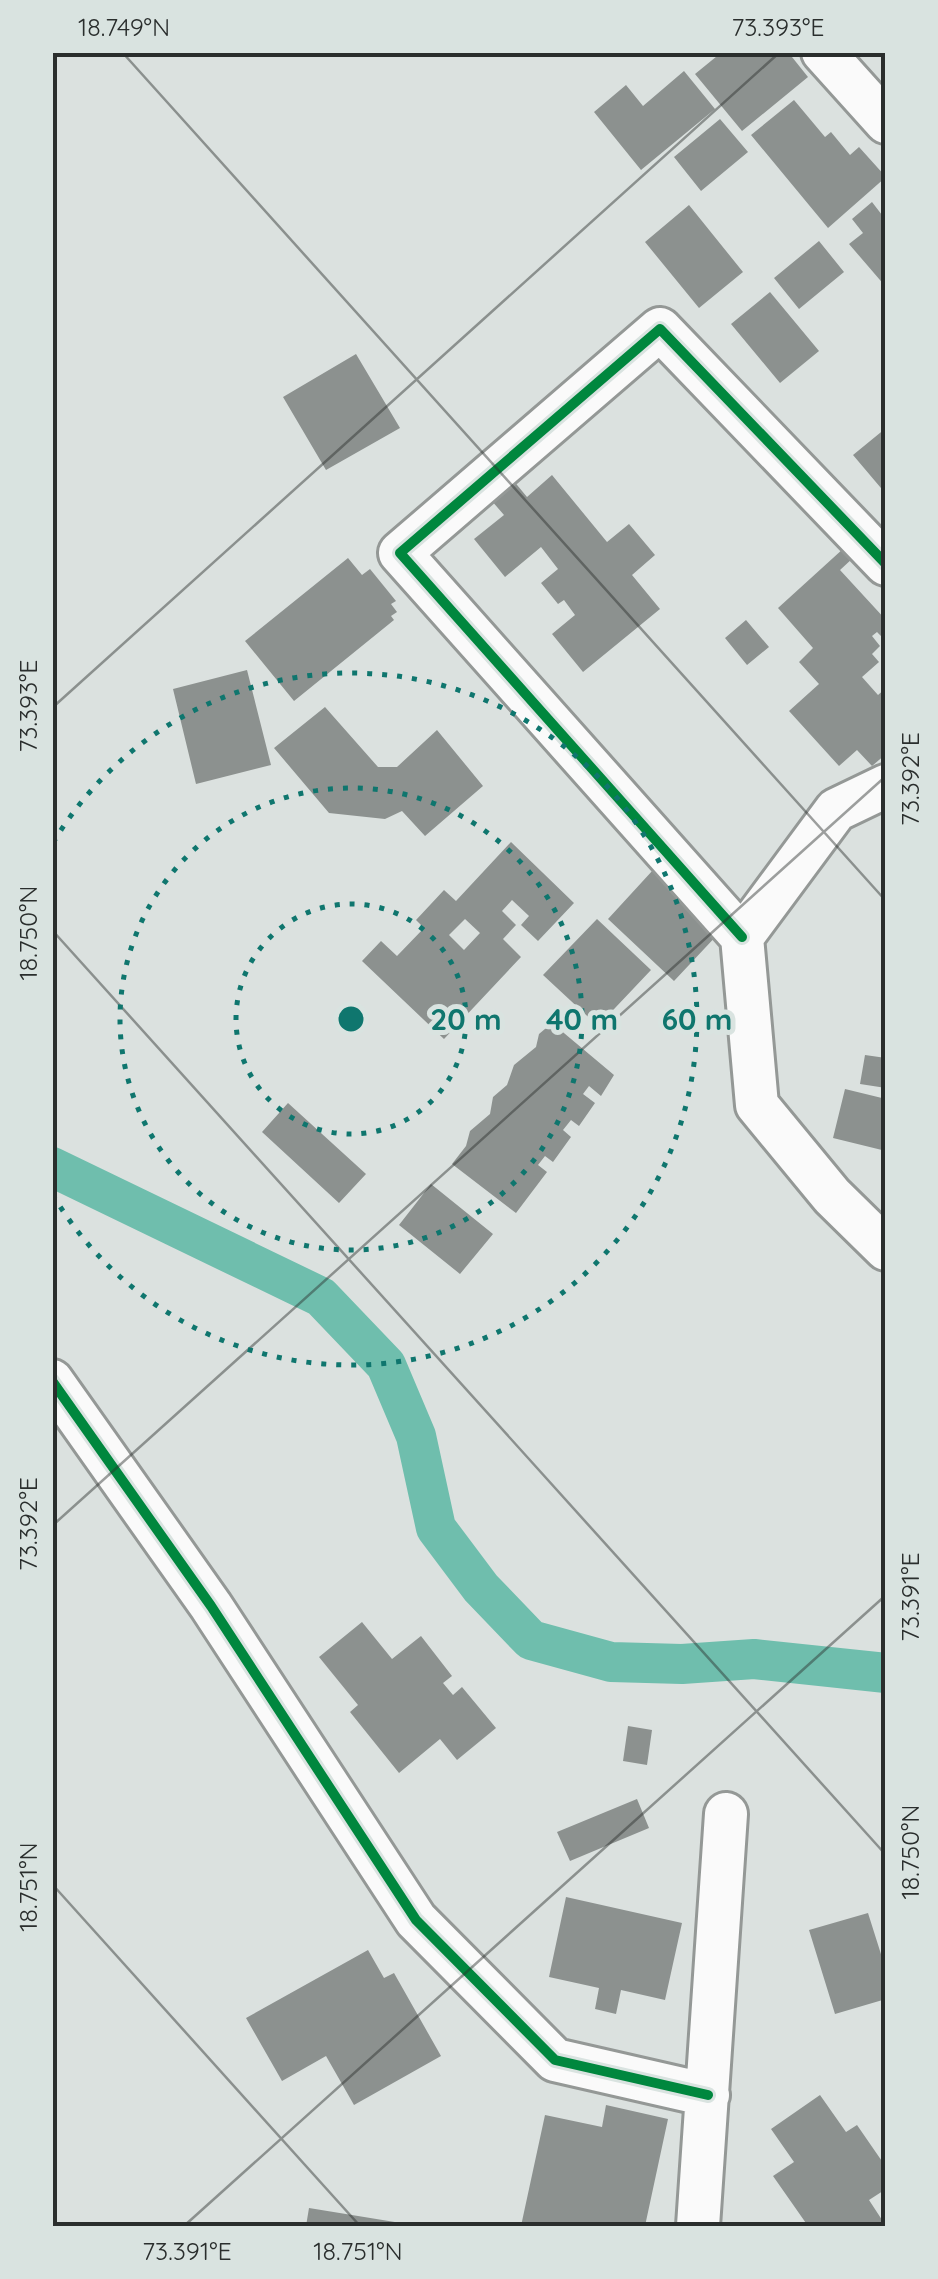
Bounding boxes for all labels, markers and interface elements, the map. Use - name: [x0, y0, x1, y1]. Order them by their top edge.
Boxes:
- text: 18.749°N: [78, 11, 170, 42]
- text: 73.393°E: [731, 11, 825, 42]
- text: 73.393°E: [12, 659, 43, 753]
- text: 73.392°E: [894, 732, 925, 826]
- text: 18.750°N: [12, 885, 43, 981]
- text: 20 m: [430, 1000, 502, 1038]
- text: 40 m: [546, 1000, 618, 1038]
- text: 60 m: [661, 1000, 733, 1038]
- centre of rings: [333, 1001, 369, 1037]
- text: 73.392°E: [12, 1477, 43, 1571]
- text: 73.391°E: [894, 1552, 925, 1642]
- text: 18.750°N: [894, 1804, 925, 1900]
- text: 18.751°N: [12, 1842, 43, 1932]
- text: 73.391°E: [142, 2235, 232, 2266]
- text: 18.751°N: [313, 2235, 403, 2266]

